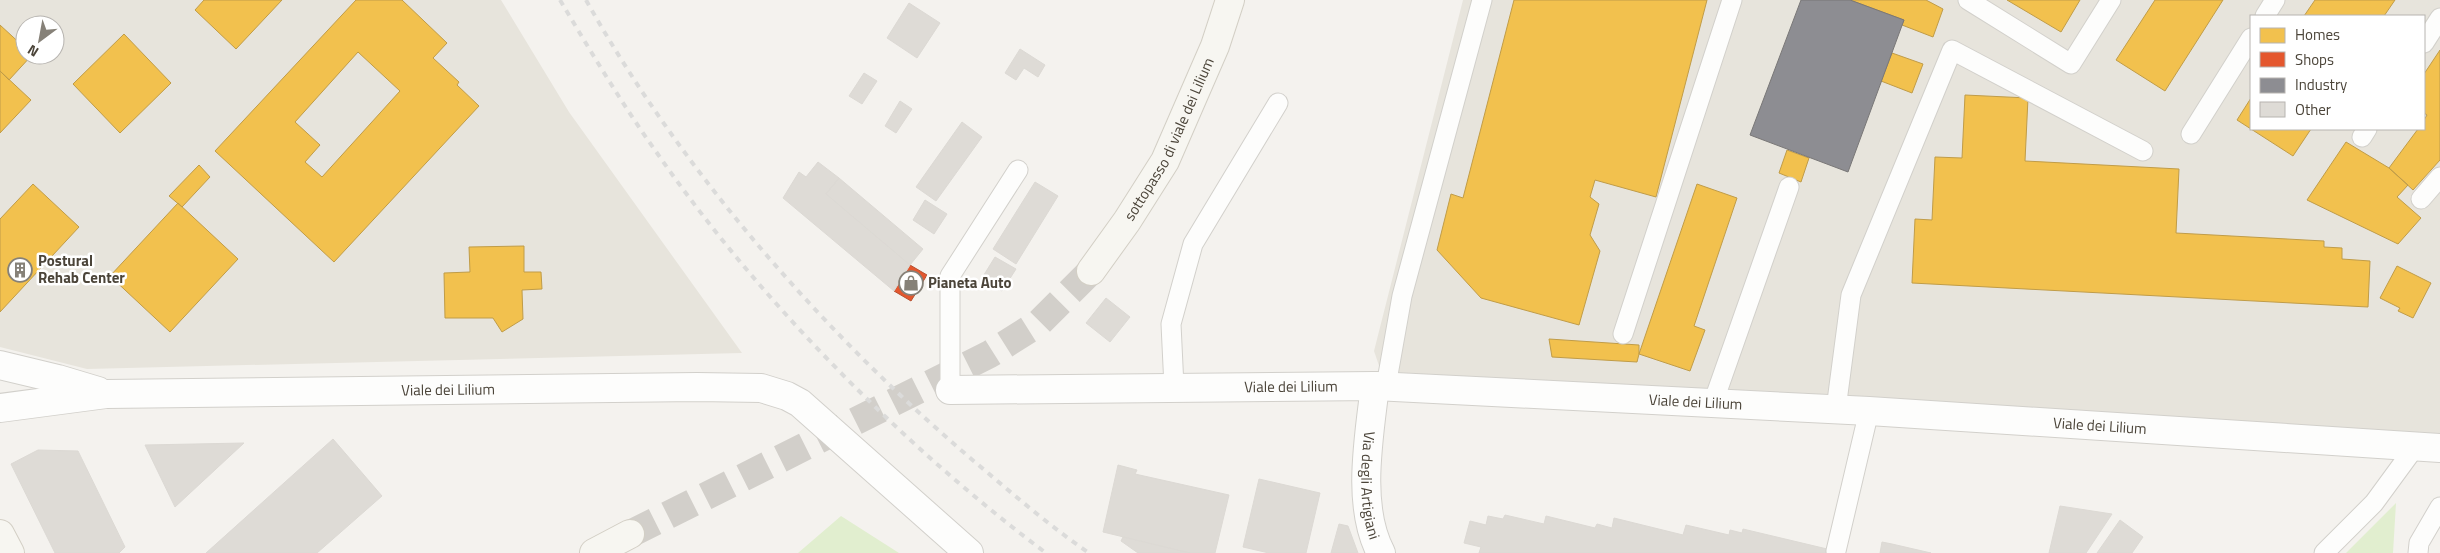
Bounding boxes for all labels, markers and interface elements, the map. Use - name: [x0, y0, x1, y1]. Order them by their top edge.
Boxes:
- north arrow: [15, 15, 65, 65]
- legend: [2250, 15, 2425, 130]
- text: Homes: [2295, 23, 2340, 46]
- text: N: [23, 40, 43, 63]
- text: Shops: [2295, 48, 2334, 71]
- street label: sottopasso di viale dei Lilium: [1118, 54, 1220, 225]
- text: Industry: [2295, 73, 2347, 96]
- text: Other: [2295, 98, 2331, 121]
- place label: Postural Rehab Center: [38, 249, 125, 289]
- building icon: Postural Rehab Center: [7, 257, 33, 283]
- shop icon: Pianeta Auto: [898, 270, 924, 296]
- place label: Pianeta Auto: [928, 271, 1012, 294]
- street label: Viale dei Lilium: [1244, 374, 1338, 398]
- street label: Viale dei Lilium: [401, 377, 495, 402]
- street label: Viale dei Lilium: [1648, 388, 1743, 416]
- street label: Viale dei Lilium: [2052, 411, 2147, 440]
- street label: Via degli Artigiani: [1355, 430, 1386, 543]

